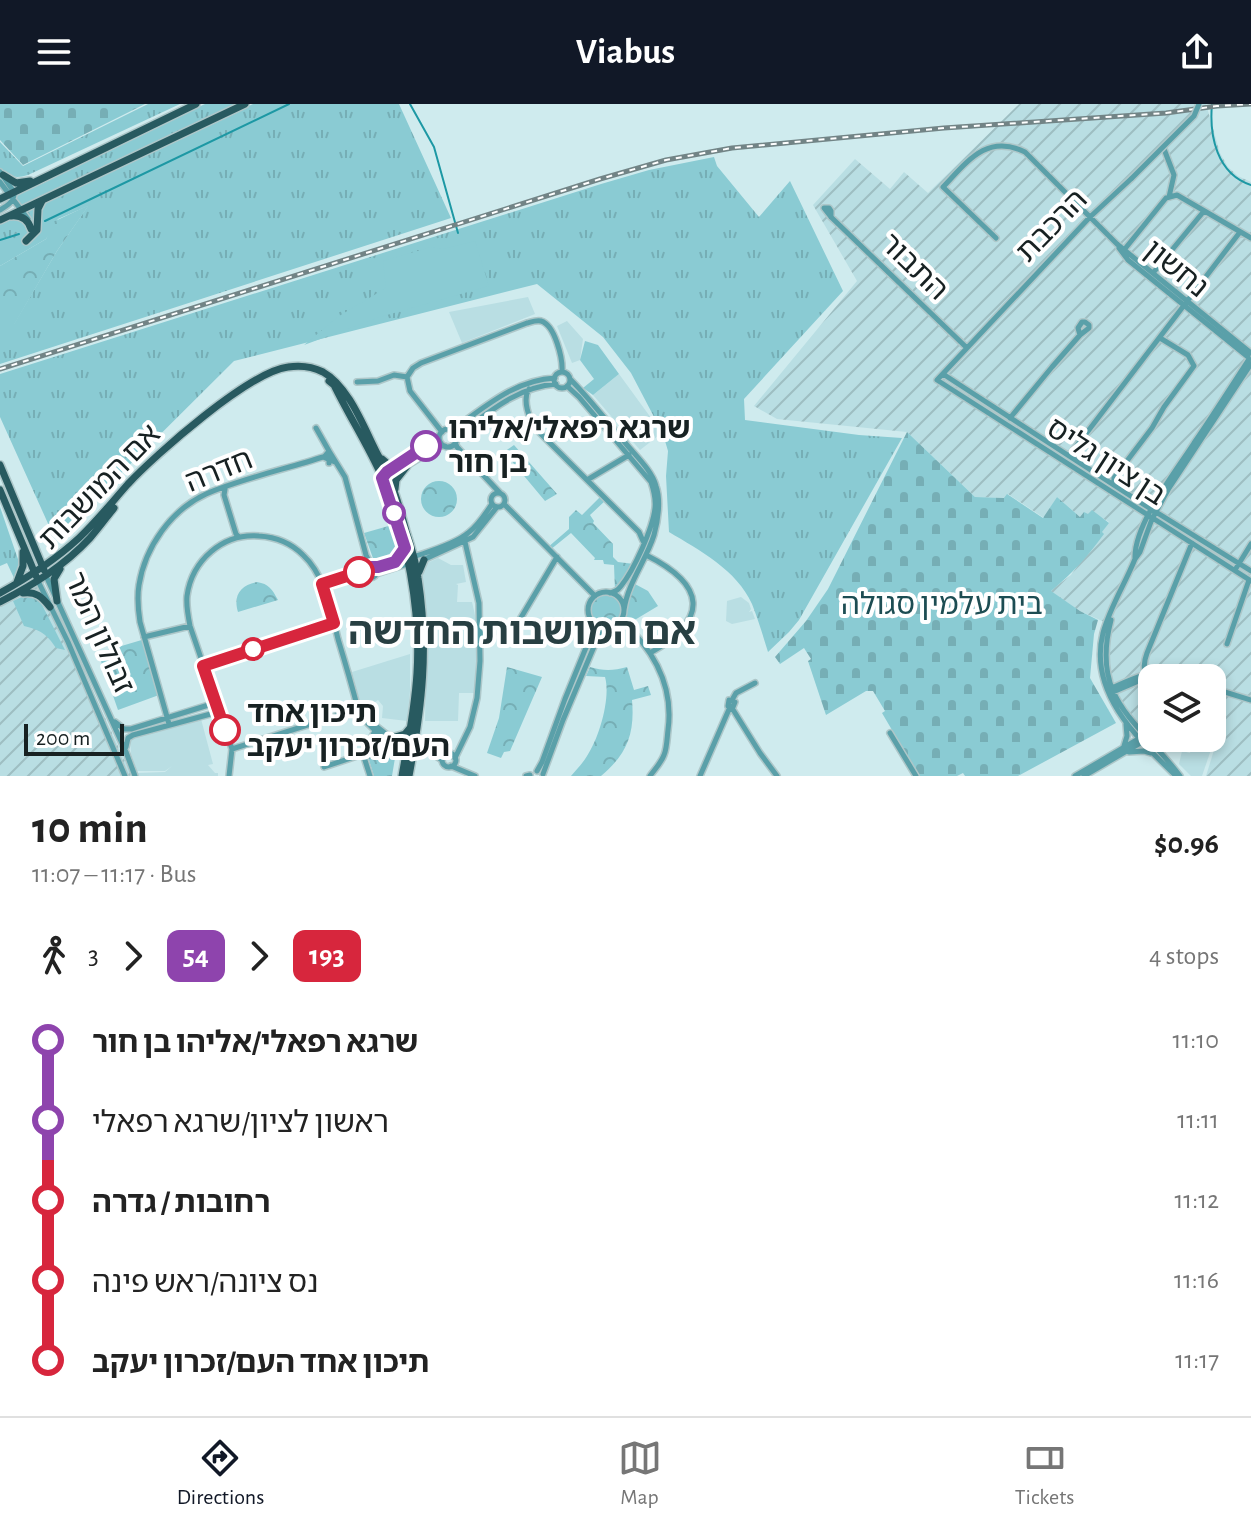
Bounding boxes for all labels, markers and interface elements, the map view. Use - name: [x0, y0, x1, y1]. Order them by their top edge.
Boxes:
- icon: menu: [32, 30, 76, 74]
- icon: share: [1175, 30, 1219, 74]
- text: Viabus: [576, 34, 675, 70]
- street label: הרכבת: [1011, 184, 1093, 268]
- street label: התבור: [874, 228, 954, 306]
- street label: נחשון: [1139, 235, 1213, 303]
- street label: בן ציון גליס: [1041, 413, 1171, 511]
- place label: שרגא רפאלי/אליהו בן חור: [448, 414, 691, 478]
- street label: אם המושבות: [34, 419, 166, 555]
- marker: שרגא רפאלי/אליהו בן חור: [411, 431, 441, 461]
- street label: חדרה: [181, 444, 257, 498]
- unlabelled marker: [383, 502, 405, 524]
- unlabelled marker: [344, 557, 374, 587]
- street label: זבולון המר: [59, 568, 139, 698]
- park label: בית עלמין סגולה: [841, 590, 1043, 620]
- district label: אם המושבות החדשה: [348, 614, 696, 652]
- unlabelled marker: [242, 638, 264, 660]
- map controls: [1138, 664, 1226, 752]
- button: layers: [1138, 664, 1226, 752]
- place label: תיכון אחד העם/זכרון יעקב: [247, 698, 450, 762]
- marker: תיכון אחד העם/זכרון יעקב: [210, 715, 240, 745]
- scale bar: [24, 720, 124, 756]
- text: 200 m: [36, 727, 90, 749]
- text: 10 min: [32, 807, 148, 851]
- text: $0.96: [1154, 829, 1219, 859]
- text: 11:07 – 11:17 · Bus: [32, 861, 196, 887]
- icon: walk: [32, 934, 76, 978]
- icon: forward: [111, 934, 155, 978]
- icon: forward: [237, 934, 281, 978]
- text: 54: [183, 942, 209, 970]
- text: 193: [309, 942, 345, 970]
- text: 3: [88, 943, 99, 969]
- text: 4 stops: [1149, 943, 1219, 969]
- text: 11:10: [1172, 1027, 1219, 1053]
- text: שרגא רפאלי/אליהו בן חור: [92, 1028, 418, 1058]
- text: 11:11: [1177, 1107, 1219, 1133]
- text: ראשון לציון/שרגא רפאלי: [92, 1108, 389, 1138]
- text: 11:12: [1174, 1187, 1219, 1213]
- text: רחובות / גדרה: [92, 1188, 270, 1218]
- text: 11:16: [1174, 1267, 1219, 1293]
- text: נס ציונה/ראש פינה: [92, 1268, 318, 1298]
- text: 11:17: [1175, 1347, 1219, 1373]
- text: תיכון אחד העם/זכרון יעקב: [92, 1348, 429, 1378]
- tab: Directions: [177, 1436, 264, 1510]
- tab: Map: [618, 1436, 662, 1510]
- tab: Tickets: [1015, 1436, 1074, 1510]

